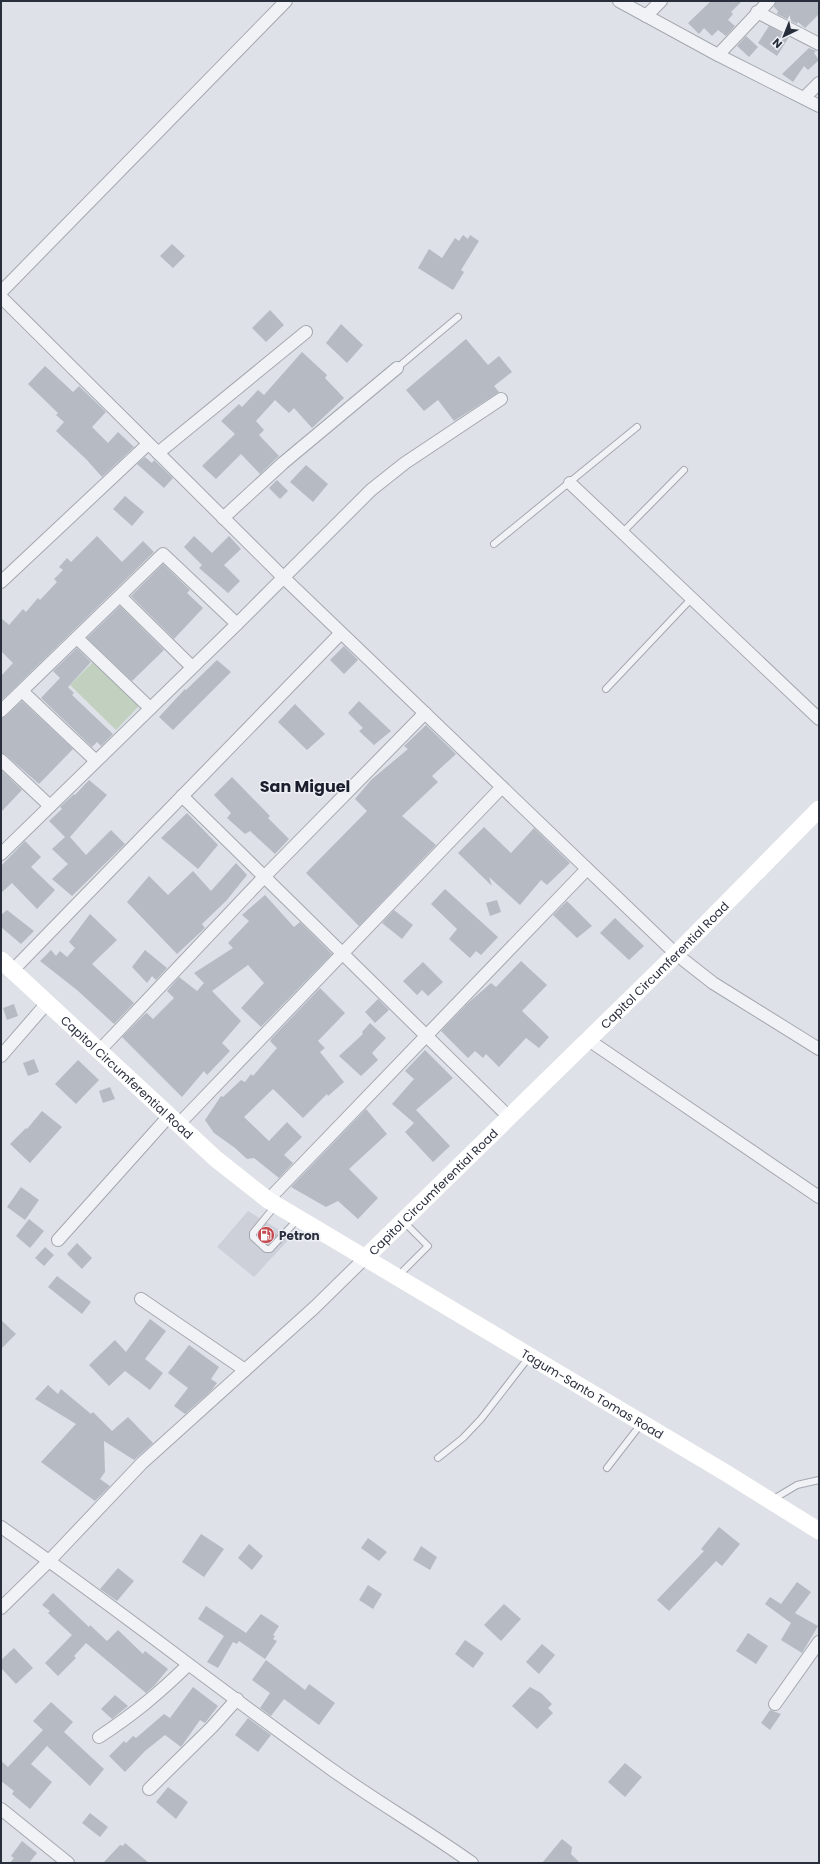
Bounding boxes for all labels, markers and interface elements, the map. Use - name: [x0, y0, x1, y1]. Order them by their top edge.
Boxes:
- north arrow: [764, 16, 804, 56]
- text: N: [769, 35, 786, 52]
- district label: San Miguel: [260, 775, 350, 798]
- street label: Capitol Circumferential Road: [596, 897, 732, 1032]
- street label: Capitol Circumferential Road: [57, 1011, 197, 1142]
- street label: Capitol Circumferential Road: [365, 1124, 501, 1259]
- fuel station icon: Petron: [256, 1225, 276, 1245]
- place label: Petron: [279, 1227, 320, 1244]
- street label: Tagum-Santo Tomas Road: [518, 1344, 667, 1442]

